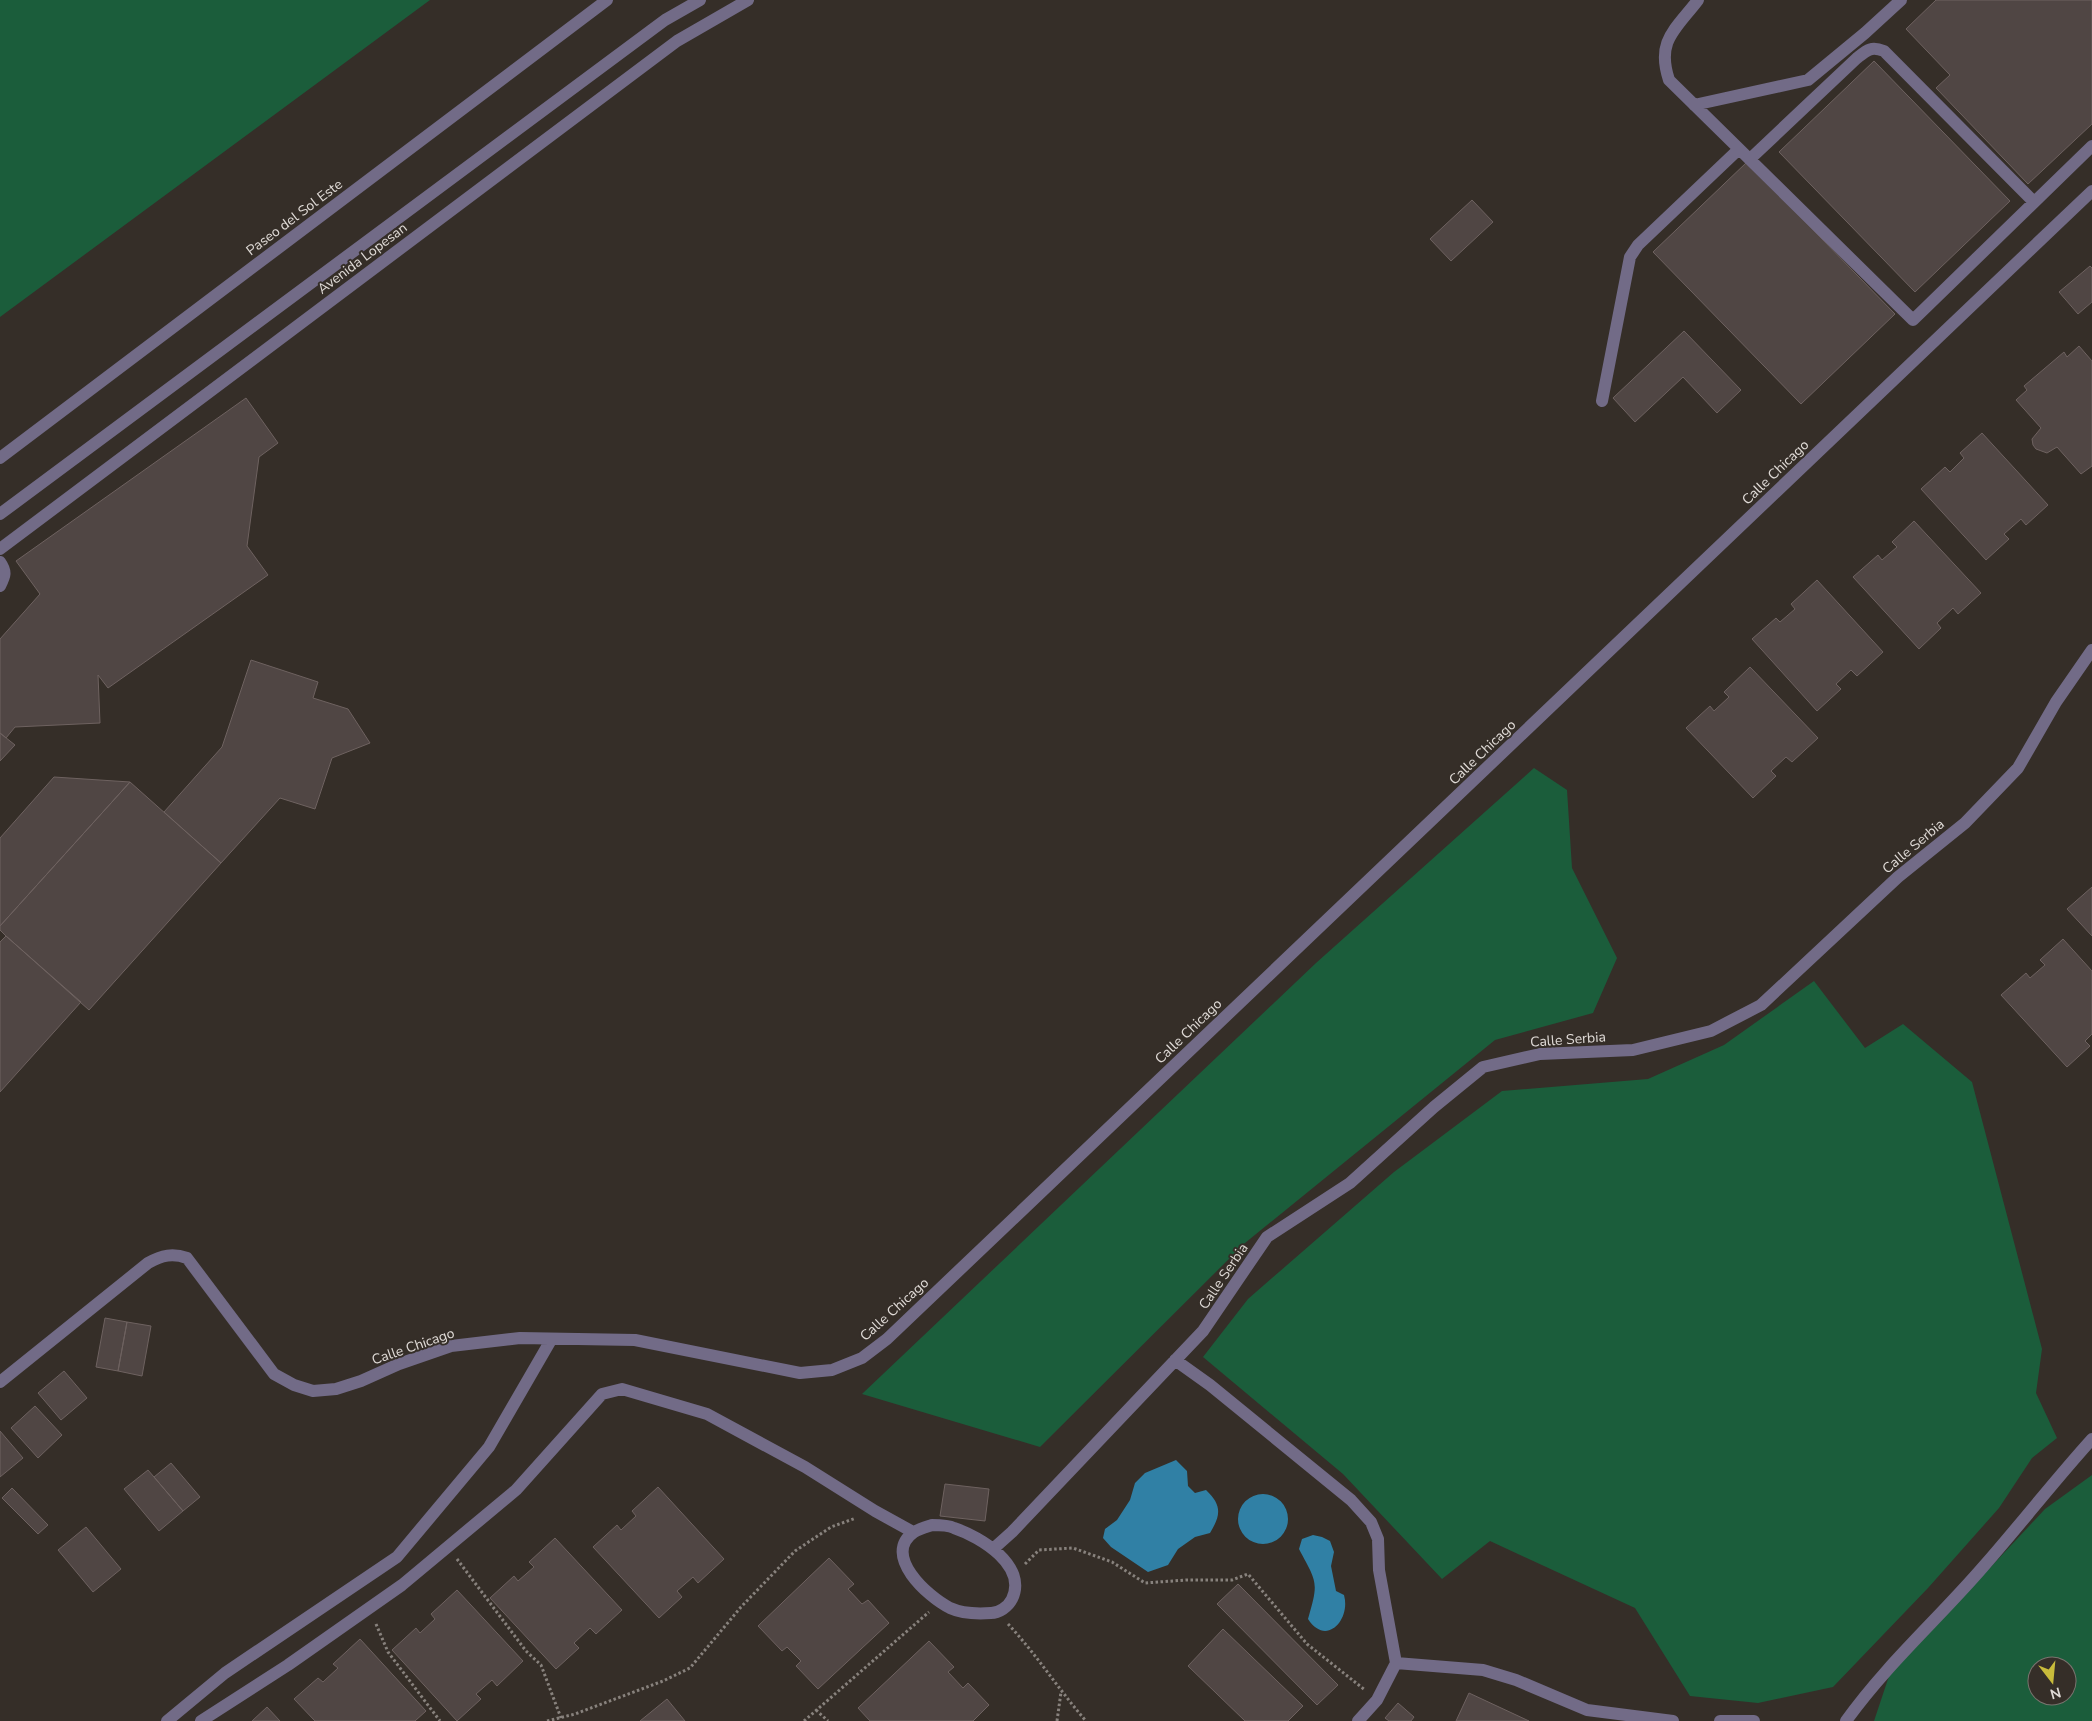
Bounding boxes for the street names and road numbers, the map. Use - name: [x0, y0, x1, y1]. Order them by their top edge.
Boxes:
- street label: Paseo del Sol Este: [242, 175, 346, 260]
- street label: Avenida Lopesan: [314, 218, 411, 298]
- street label: Calle Chicago: [1738, 435, 1813, 509]
- street label: Calle Chicago: [1445, 715, 1520, 789]
- street label: Calle Serbia: [1878, 815, 1948, 878]
- street label: Calle Chicago: [1151, 994, 1226, 1068]
- street label: Calle Serbia: [1530, 1027, 1606, 1052]
- street label: Calle Serbia: [1194, 1240, 1252, 1313]
- street label: Calle Chicago: [856, 1273, 933, 1345]
- street label: Calle Chicago: [369, 1323, 457, 1370]

